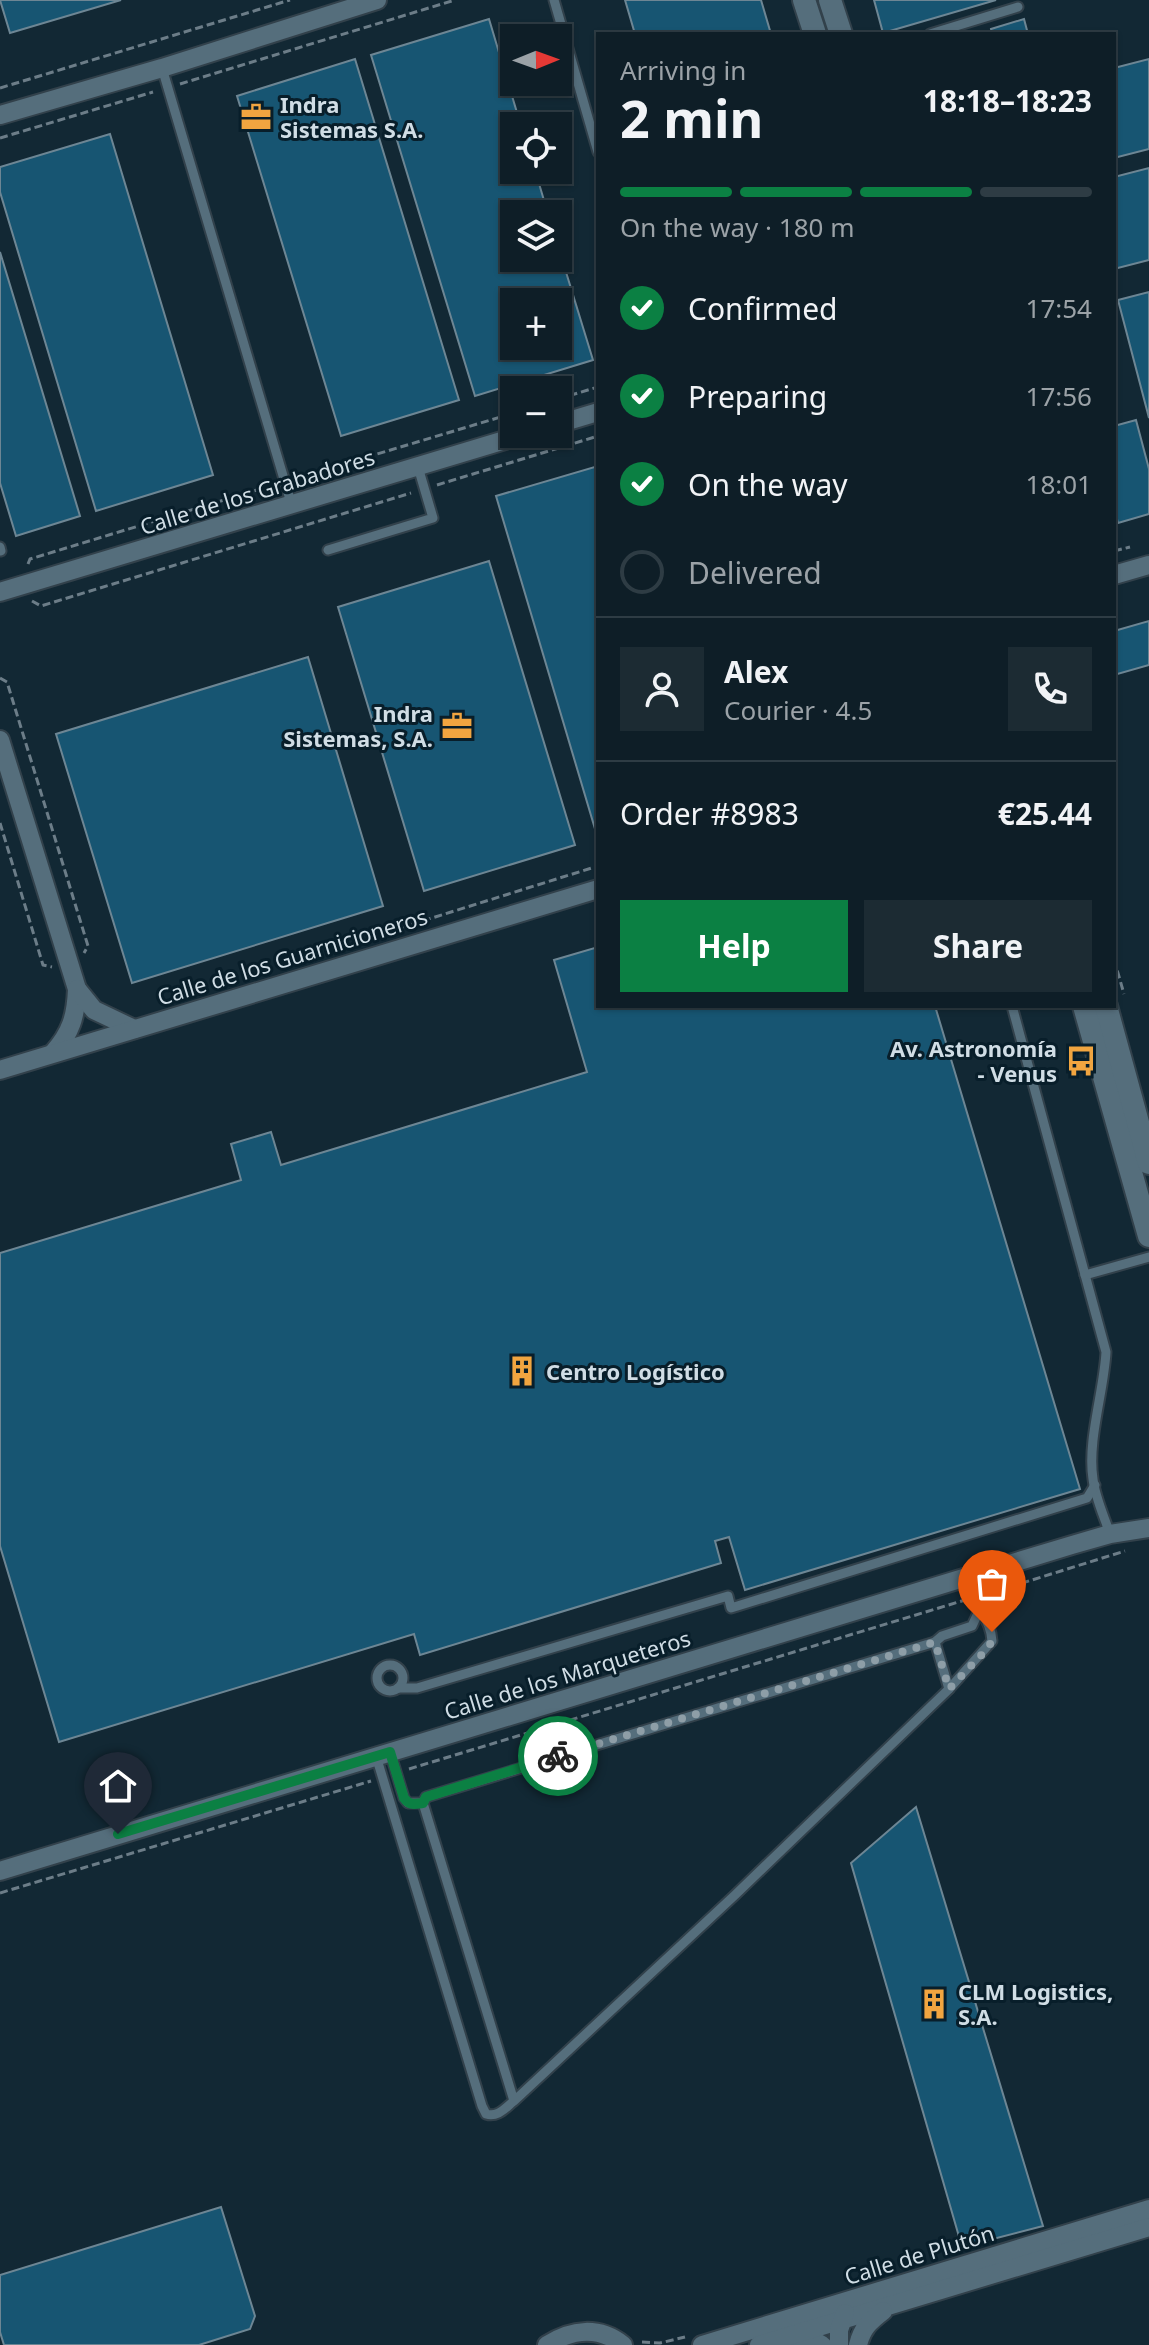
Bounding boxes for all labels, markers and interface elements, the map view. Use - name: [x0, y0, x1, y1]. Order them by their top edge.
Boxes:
- north arrow: [500, 24, 572, 96]
- map controls: [500, 24, 572, 448]
- text: Arriving in: [620, 52, 746, 88]
- text: 18:18–18:23: [923, 80, 1092, 121]
- text: 2 min: [620, 82, 763, 153]
- place label: Indra Sistemas S.A.: [280, 89, 424, 144]
- office icon: Indra Sistemas S.A.: [239, 100, 273, 134]
- button: locate: [500, 112, 572, 184]
- button: layers: [500, 200, 572, 272]
- text: On the way · 180 m: [620, 209, 854, 245]
- icon: check: [620, 286, 664, 330]
- button: +: [500, 288, 572, 360]
- text: Confirmed: [688, 288, 838, 329]
- text: 17:54: [1026, 290, 1092, 326]
- icon: check: [620, 374, 664, 418]
- button: −: [500, 376, 572, 448]
- text: Preparing: [688, 376, 827, 417]
- text: 17:56: [1026, 378, 1092, 414]
- street label: Calle de los Grabadores: [136, 441, 378, 541]
- icon: check: [620, 462, 664, 506]
- text: On the way: [688, 464, 848, 505]
- text: 18:01: [1026, 466, 1092, 502]
- text: Delivered: [688, 552, 822, 593]
- button: person: [620, 647, 704, 731]
- button: phone: [1008, 647, 1092, 731]
- text: Alex: [724, 651, 788, 692]
- text: Courier · 4.5: [724, 692, 872, 728]
- place label: Indra Sistemas, S.A.: [283, 698, 433, 753]
- office icon: Indra Sistemas, S.A.: [440, 709, 474, 743]
- text: Order #8983: [620, 793, 799, 834]
- text: €25.44: [998, 793, 1092, 834]
- button: Help: [620, 900, 848, 992]
- button: Share: [864, 900, 1092, 992]
- street label: Calle de los Guarnicioneros: [153, 901, 431, 1011]
- place label: Av. Astronomía - Venus: [890, 1033, 1057, 1088]
- bus stop icon: Av. Astronomía - Venus: [1064, 1044, 1098, 1078]
- building icon: Centro Logístico: [505, 1354, 539, 1388]
- place label: Centro Logístico: [546, 1356, 725, 1386]
- pin: [958, 1550, 1026, 1632]
- icon: bag: [970, 1562, 1014, 1606]
- street label: Calle de los Marqueteros: [440, 1622, 694, 1726]
- courier: [518, 1716, 598, 1796]
- icon: bike: [536, 1734, 580, 1778]
- pin: [84, 1752, 152, 1834]
- icon: home: [96, 1764, 140, 1808]
- place label: CLM Logistics, S.A.: [958, 1976, 1113, 2031]
- building icon: CLM Logistics, S.A.: [917, 1987, 951, 2021]
- street label: Calle de Plutón: [841, 2217, 997, 2291]

